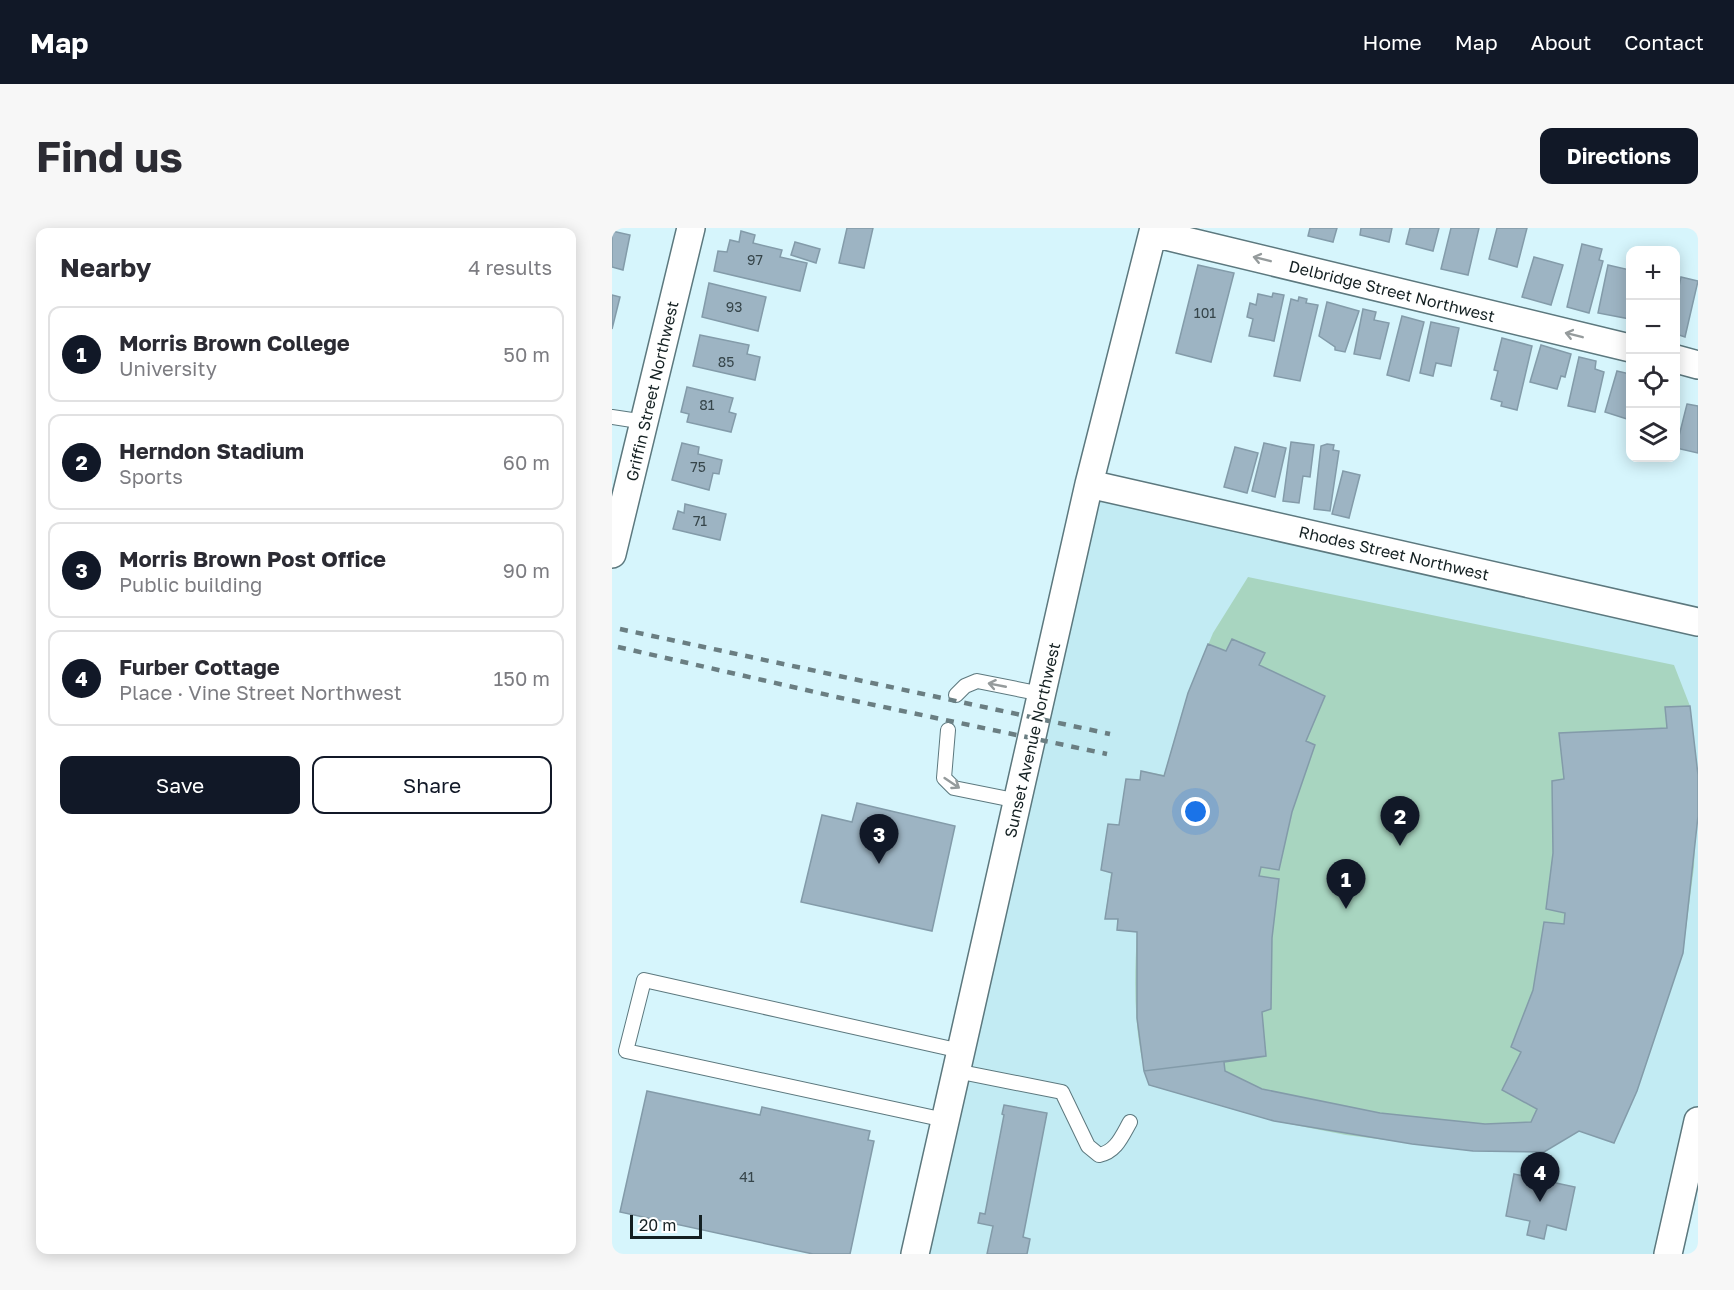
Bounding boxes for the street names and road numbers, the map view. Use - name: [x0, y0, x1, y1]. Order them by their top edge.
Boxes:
- street label: Delbridge Street Northwest: [1287, 256, 1497, 326]
- street label: Griffin Street Northwest: [622, 299, 682, 483]
- street label: Rhodes Street Northwest: [1297, 521, 1491, 585]
- street label: Sunset Avenue Northwest: [1000, 640, 1064, 840]

